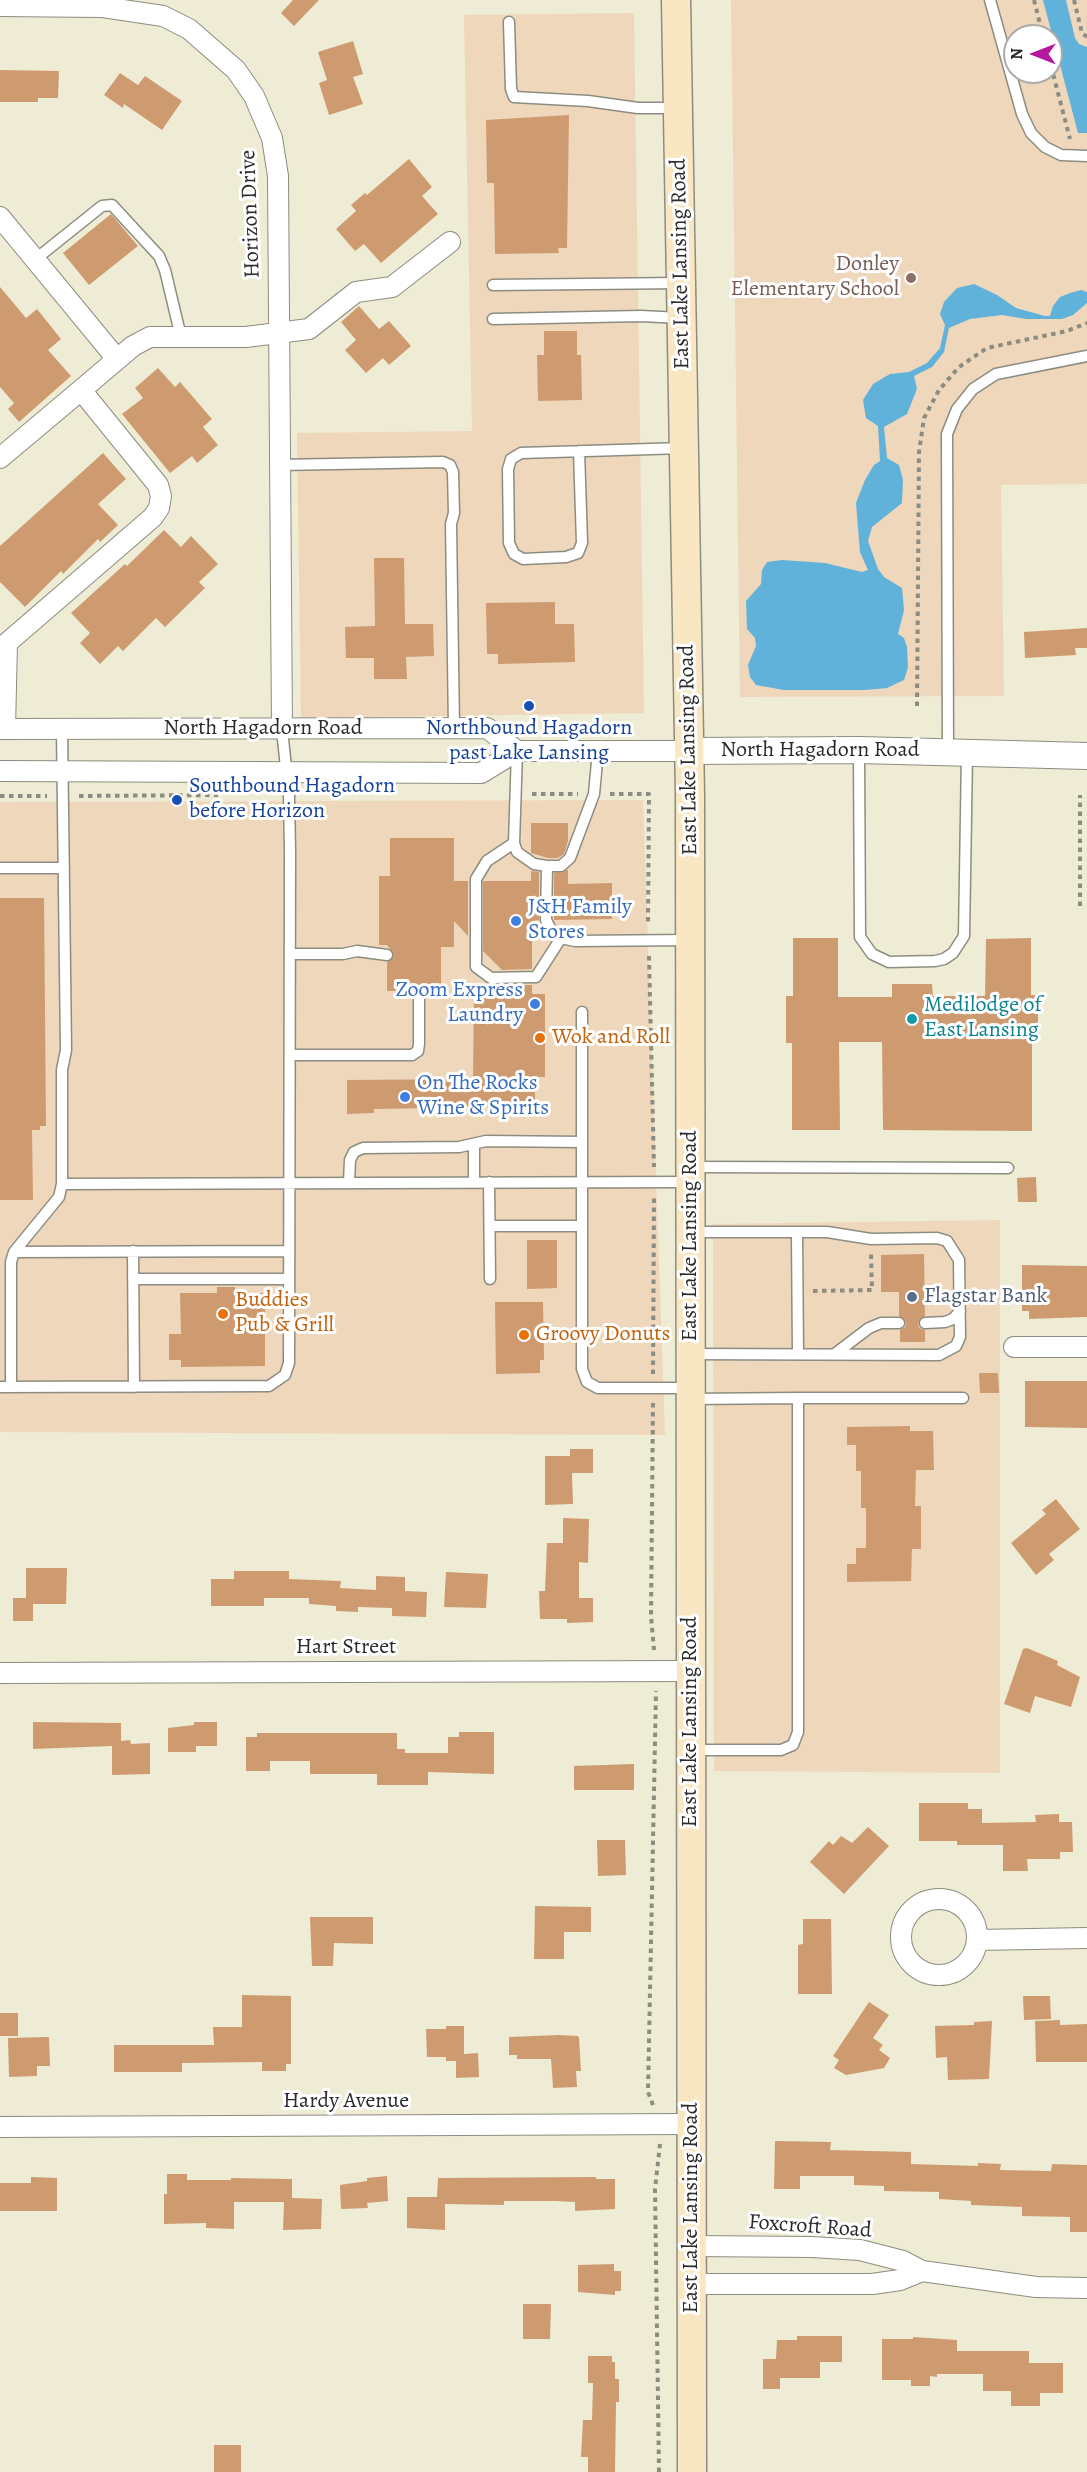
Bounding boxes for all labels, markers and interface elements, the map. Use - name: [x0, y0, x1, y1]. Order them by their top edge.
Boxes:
- north arrow: [1003, 24, 1063, 84]
- text: N: [1006, 48, 1028, 60]
- street label: Horizon Drive: [236, 149, 266, 279]
- street label: East Lake Lansing Road: [666, 158, 696, 370]
- place label: Donley Elementary School: [731, 252, 899, 304]
- marker: Donley Elementary School: [904, 271, 918, 285]
- street label: East Lake Lansing Road: [674, 644, 704, 856]
- marker: Northbound Hagadorn past Lake Lansing: [522, 699, 536, 713]
- street label: North Hagadorn Road: [164, 716, 362, 742]
- place label: Northbound Hagadorn past Lake Lansing: [426, 716, 632, 768]
- street label: North Hagadorn Road: [721, 738, 919, 764]
- place label: Southbound Hagadorn before Horizon: [189, 774, 395, 825]
- marker: Southbound Hagadorn before Horizon: [170, 793, 184, 807]
- place label: J&H Family Stores: [528, 895, 632, 946]
- marker: J&H Family Stores: [509, 914, 523, 928]
- place label: Zoom Express Laundry: [396, 978, 523, 1030]
- place label: Medilodge of East Lansing: [924, 993, 1042, 1044]
- marker: Zoom Express Laundry: [528, 997, 542, 1011]
- marker: Medilodge of East Lansing: [905, 1012, 919, 1026]
- place label: Wok and Roll: [552, 1025, 670, 1051]
- marker: Wok and Roll: [533, 1031, 547, 1045]
- place label: On The Rocks Wine & Spirits: [417, 1071, 549, 1122]
- marker: On The Rocks Wine & Spirits: [398, 1090, 412, 1104]
- street label: East Lake Lansing Road: [678, 1130, 704, 1342]
- place label: Flagstar Bank: [924, 1284, 1047, 1310]
- place label: Buddies Pub & Grill: [235, 1288, 334, 1340]
- marker: Flagstar Bank: [905, 1290, 919, 1304]
- marker: Buddies Pub & Grill: [216, 1307, 230, 1321]
- place label: Groovy Donuts: [536, 1322, 670, 1348]
- marker: Groovy Donuts: [517, 1328, 531, 1342]
- street label: East Lake Lansing Road: [678, 1616, 704, 1828]
- street label: Hart Street: [296, 1635, 396, 1661]
- street label: Hardy Avenue: [283, 2089, 409, 2115]
- street label: East Lake Lansing Road: [679, 2102, 705, 2314]
- street label: Foxcroft Road: [747, 2210, 873, 2244]

